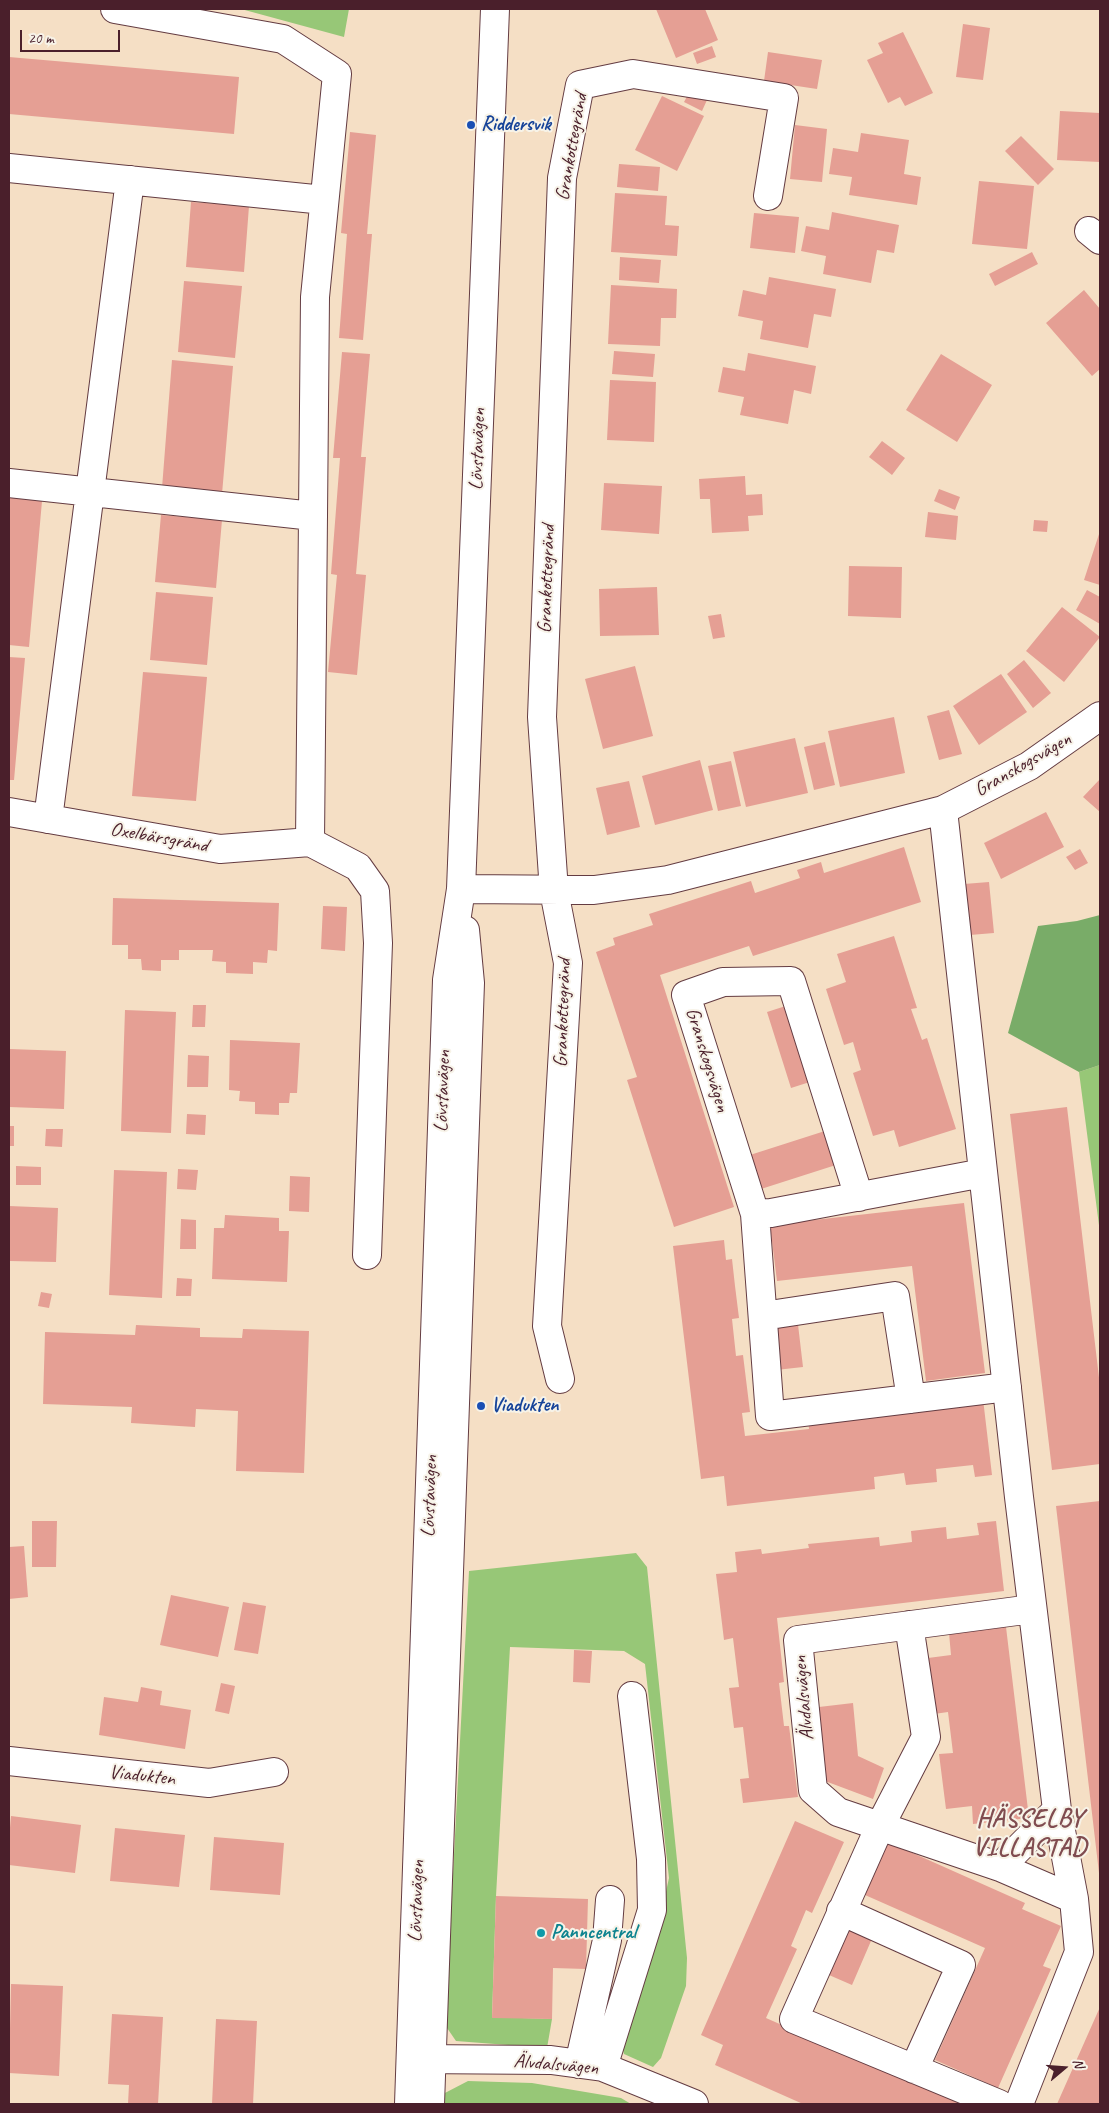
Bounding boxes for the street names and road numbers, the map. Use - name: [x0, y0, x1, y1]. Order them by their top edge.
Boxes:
- street label: Grankottegränd: [551, 91, 593, 203]
- street label: Lövstavägen: [465, 408, 491, 490]
- street label: Grankottegränd: [533, 524, 561, 634]
- street label: Granskogsvägen: [970, 728, 1076, 802]
- street label: Oxelbärsgränd: [108, 818, 210, 858]
- street label: Grankottegränd: [549, 958, 577, 1068]
- street label: Granskogsvägen: [680, 1005, 734, 1115]
- street label: Lövstavägen: [430, 1050, 456, 1132]
- street label: Lövstavägen: [417, 1455, 443, 1537]
- street label: Älvdalsvägen: [788, 1655, 820, 1741]
- street label: Viadukten: [108, 1761, 176, 1791]
- street label: Lövstavägen: [404, 1860, 430, 1942]
- street label: Älvdalsvägen: [513, 2049, 599, 2081]

